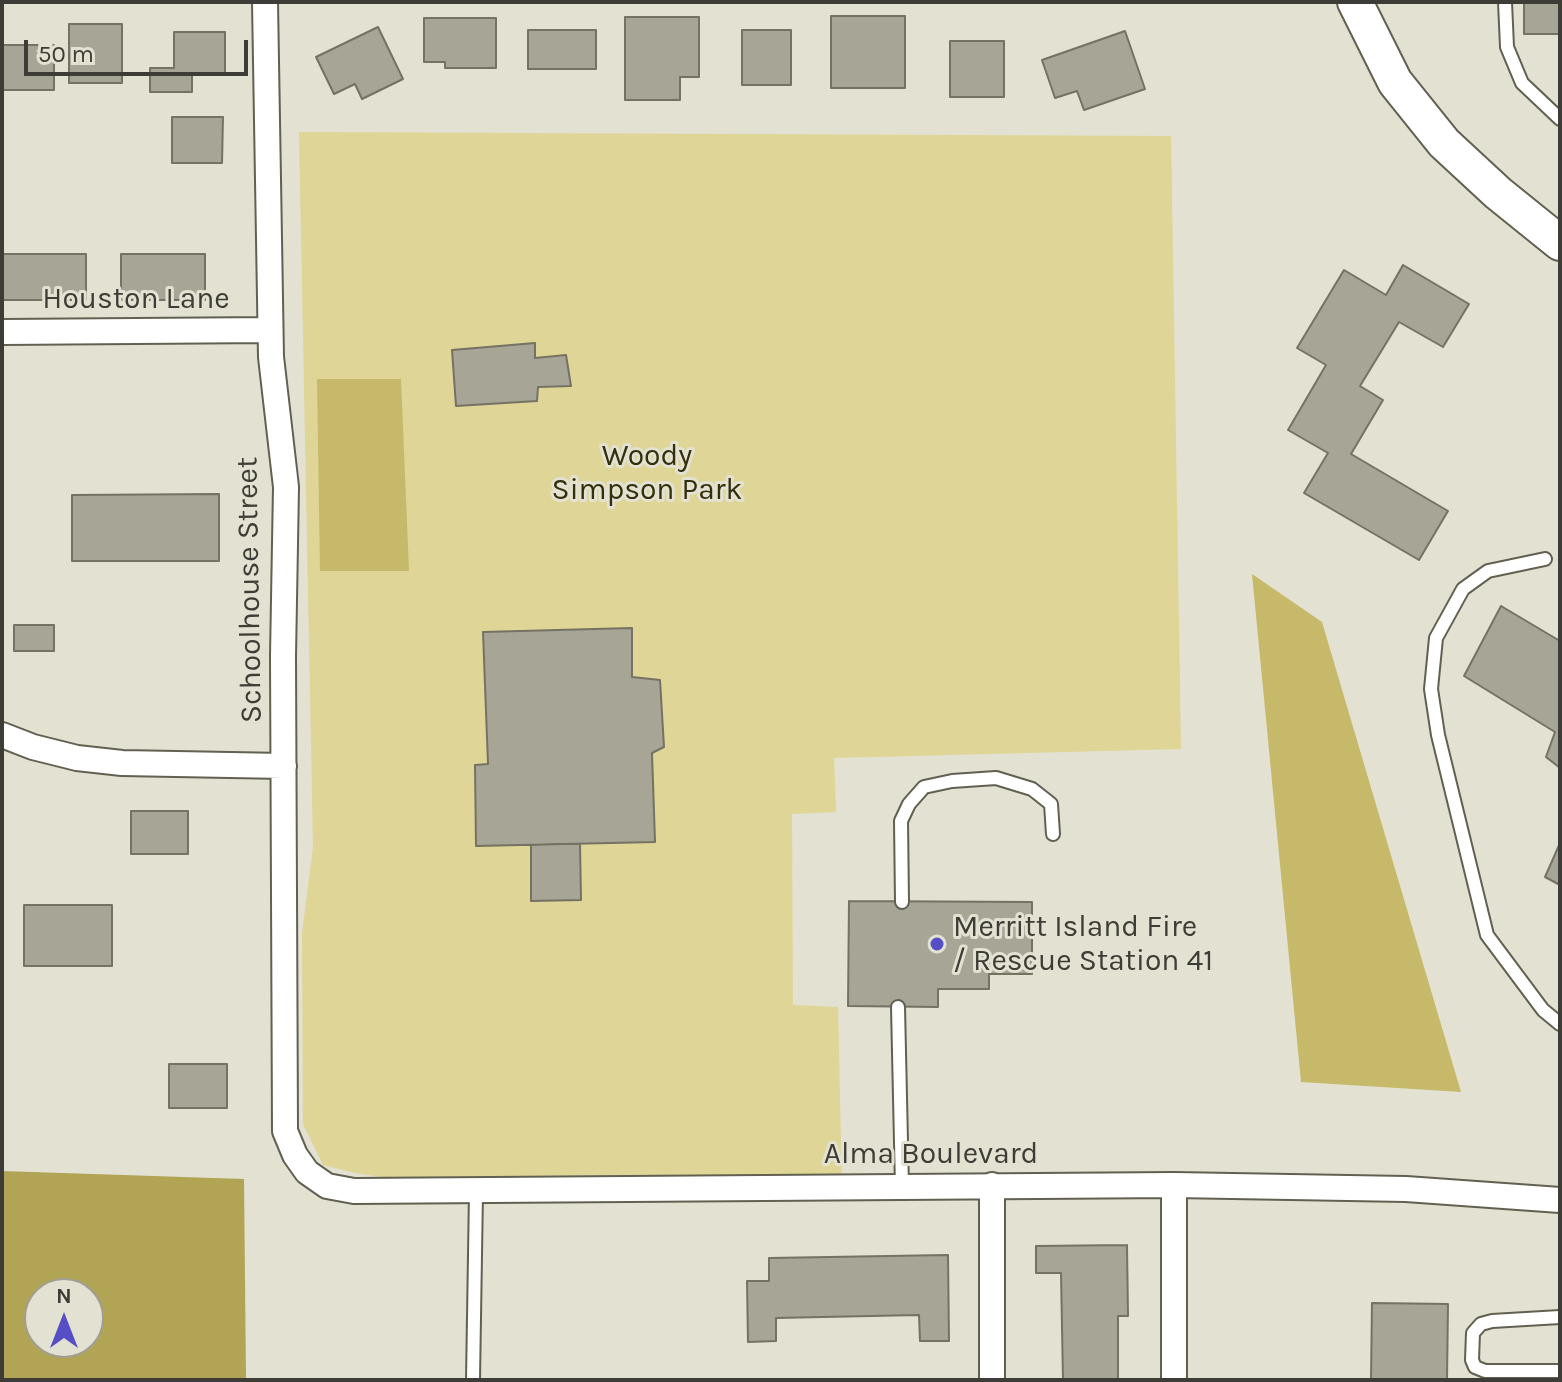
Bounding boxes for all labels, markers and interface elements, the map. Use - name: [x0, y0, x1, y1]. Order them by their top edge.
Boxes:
- scale bar: [28, 24, 252, 74]
- text: 50 m: [38, 40, 94, 68]
- street label: Houston Lane: [42, 281, 230, 317]
- park label: Woody Simpson Park: [552, 438, 742, 508]
- street label: Schoolhouse Street: [230, 457, 270, 723]
- place label: Merritt Island Fire / Rescue Station 41: [953, 909, 1213, 980]
- marker: Merritt Island Fire / Rescue Station 41: [928, 935, 946, 953]
- street label: Alma Boulevard: [824, 1136, 1038, 1172]
- north arrow: [24, 1278, 104, 1358]
- text: N: [56, 1283, 72, 1309]

